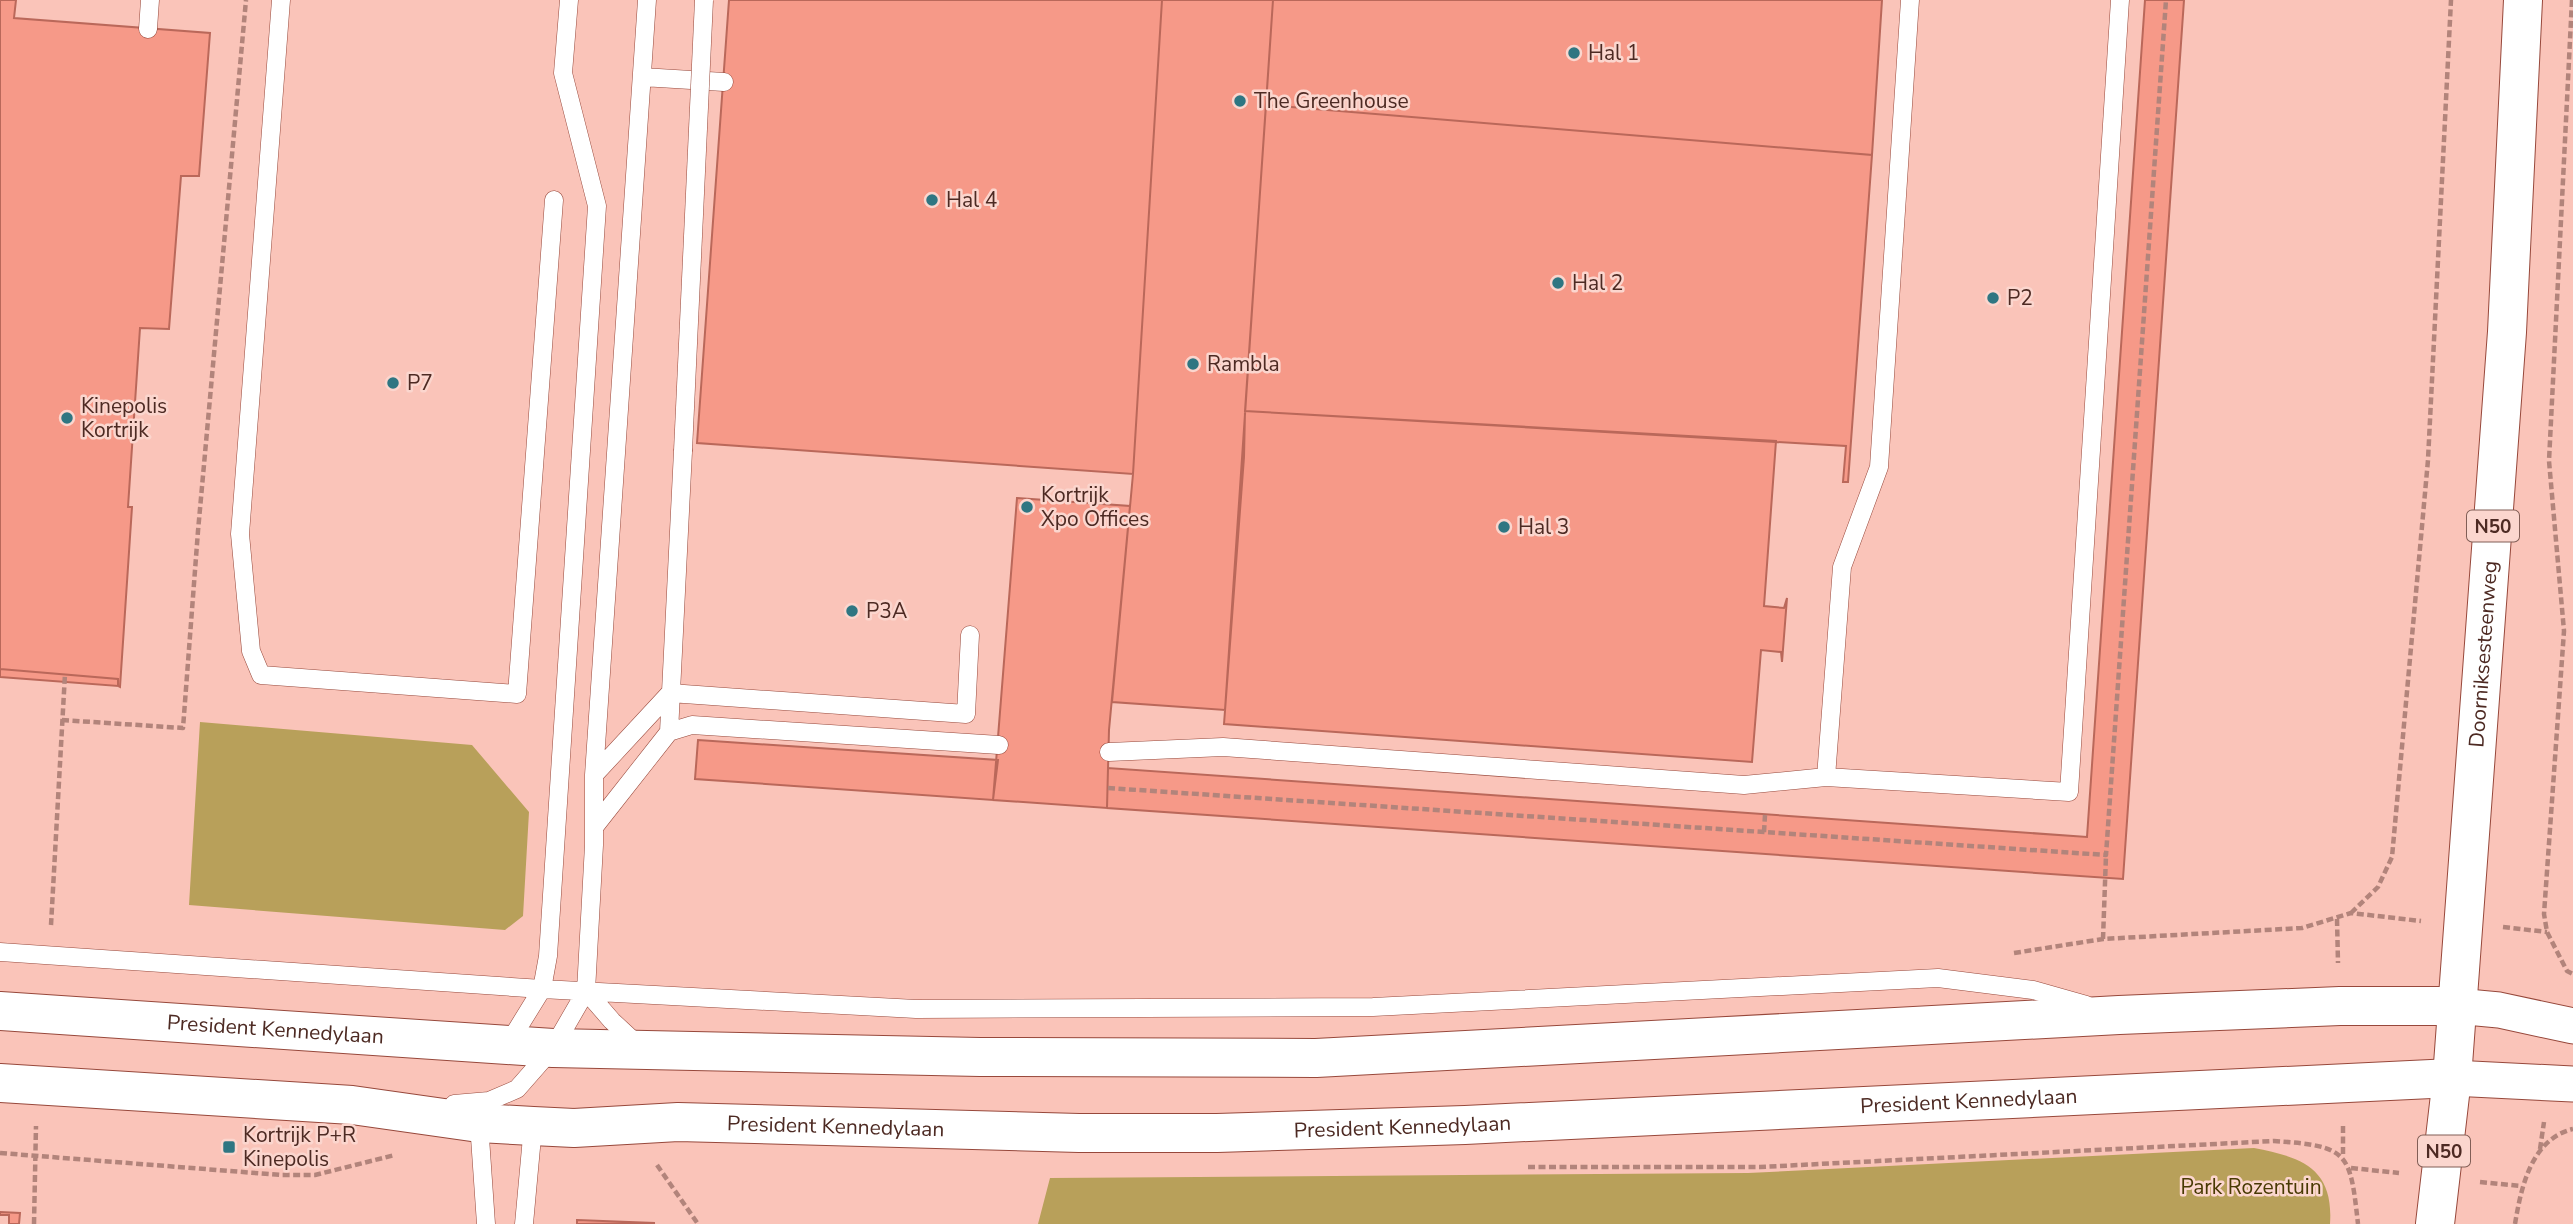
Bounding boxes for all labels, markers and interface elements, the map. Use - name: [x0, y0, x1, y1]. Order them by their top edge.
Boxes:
- place label: Hal 1: [1588, 39, 1639, 67]
- marker: Hal 1: [1566, 45, 1582, 61]
- place label: The Greenhouse: [1254, 87, 1409, 115]
- marker: The Greenhouse: [1232, 93, 1248, 109]
- place label: Hal 4: [946, 186, 997, 214]
- marker: Hal 4: [924, 192, 940, 208]
- place label: Hal 2: [1572, 269, 1623, 297]
- marker: Hal 2: [1550, 275, 1566, 291]
- place label: P2: [2007, 284, 2033, 312]
- marker: P2: [1985, 290, 2001, 306]
- place label: Rambla: [1207, 350, 1280, 378]
- marker: Rambla: [1185, 356, 1201, 372]
- place label: P7: [407, 369, 433, 397]
- marker: P7: [385, 375, 401, 391]
- place label: Kinepolis Kortrijk: [81, 392, 167, 444]
- marker: Kinepolis Kortrijk: [59, 410, 75, 426]
- place label: Kortrijk Xpo Offices: [1041, 481, 1149, 533]
- marker: Kortrijk Xpo Offices: [1019, 499, 1035, 515]
- road number: N50: [2467, 510, 2519, 541]
- place label: Hal 3: [1518, 513, 1569, 541]
- marker: Hal 3: [1496, 519, 1512, 535]
- street label: Doorniksesteenweg: [2462, 560, 2504, 749]
- place label: P3A: [866, 597, 907, 625]
- marker: P3A: [844, 603, 860, 619]
- street label: President Kennedylaan: [166, 1008, 385, 1051]
- street label: President Kennedylaan: [1860, 1082, 2078, 1120]
- street label: President Kennedylaan: [727, 1109, 945, 1143]
- street label: President Kennedylaan: [1293, 1109, 1512, 1145]
- place label: Kortrijk P+R Kinepolis: [243, 1121, 356, 1173]
- road number: N50: [2418, 1135, 2470, 1166]
- marker: Kortrijk P+R Kinepolis: [221, 1139, 237, 1155]
- park label: Park Rozentuin: [2180, 1173, 2322, 1201]

